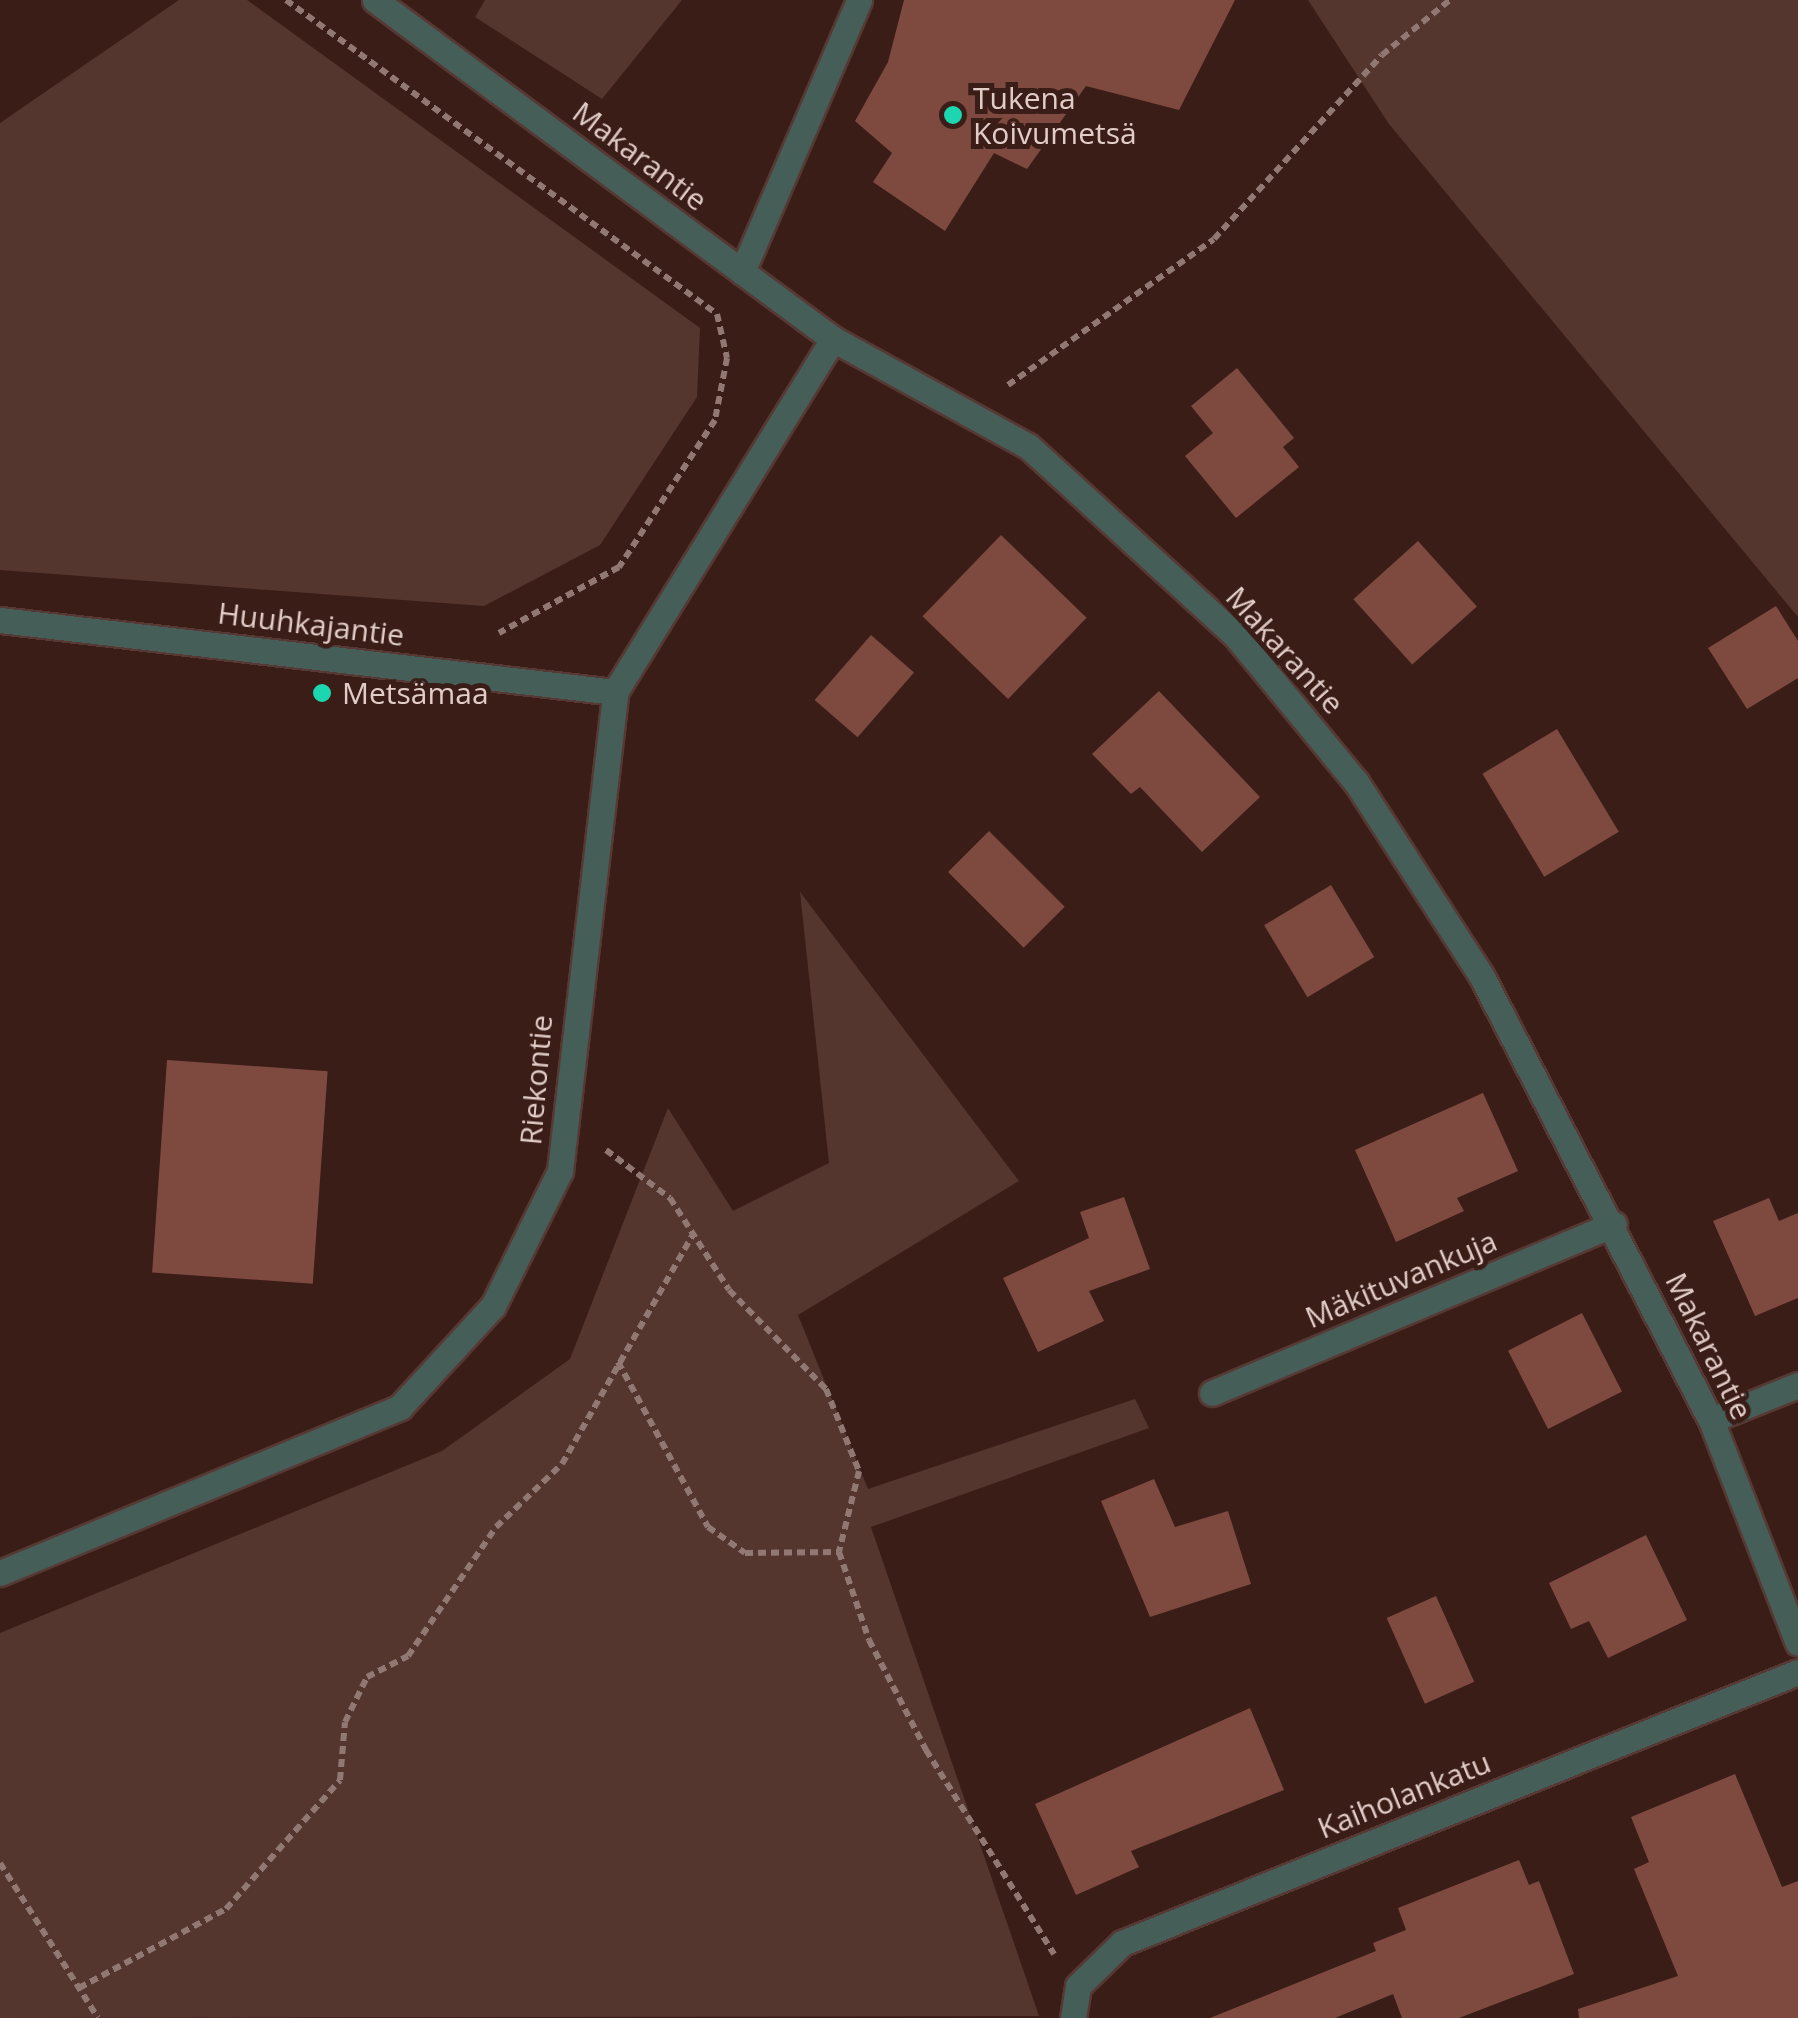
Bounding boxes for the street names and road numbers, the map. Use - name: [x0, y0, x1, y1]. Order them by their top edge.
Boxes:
- street label: Makarantie: [566, 94, 714, 218]
- street label: Makarantie: [1219, 579, 1351, 721]
- street label: Huuhkajantie: [216, 595, 406, 653]
- street label: Riekontie: [512, 1014, 560, 1146]
- street label: Mäkituvankuja: [1300, 1222, 1502, 1336]
- street label: Makarantie: [1658, 1267, 1760, 1425]
- street label: Kaiholankatu: [1312, 1744, 1496, 1846]

